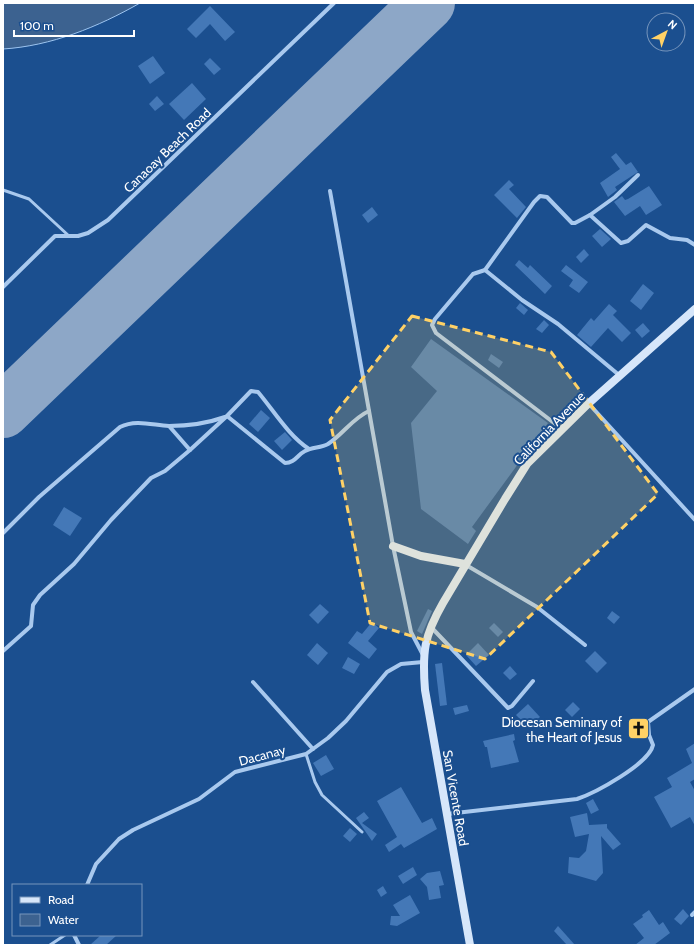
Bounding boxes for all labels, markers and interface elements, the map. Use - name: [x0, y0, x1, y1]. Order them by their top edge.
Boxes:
- scale bar: [14, 12, 134, 38]
- north arrow: [646, 12, 686, 52]
- text: N: [665, 17, 680, 32]
- text: 100 m: [20, 18, 54, 33]
- street label: Canaoay Beach Road: [120, 104, 214, 196]
- street label: California Avenue: [510, 388, 588, 468]
- place label: Diocesan Seminary of the Heart of Jesus: [502, 714, 623, 745]
- church icon: Diocesan Seminary of the Heart of Jesus: [625, 716, 651, 742]
- street label: Dacanay: [237, 741, 287, 769]
- street label: San Vicente Road: [440, 749, 472, 847]
- legend: [12, 884, 142, 936]
- text: Road: [48, 892, 74, 907]
- text: Water: [48, 912, 79, 927]

